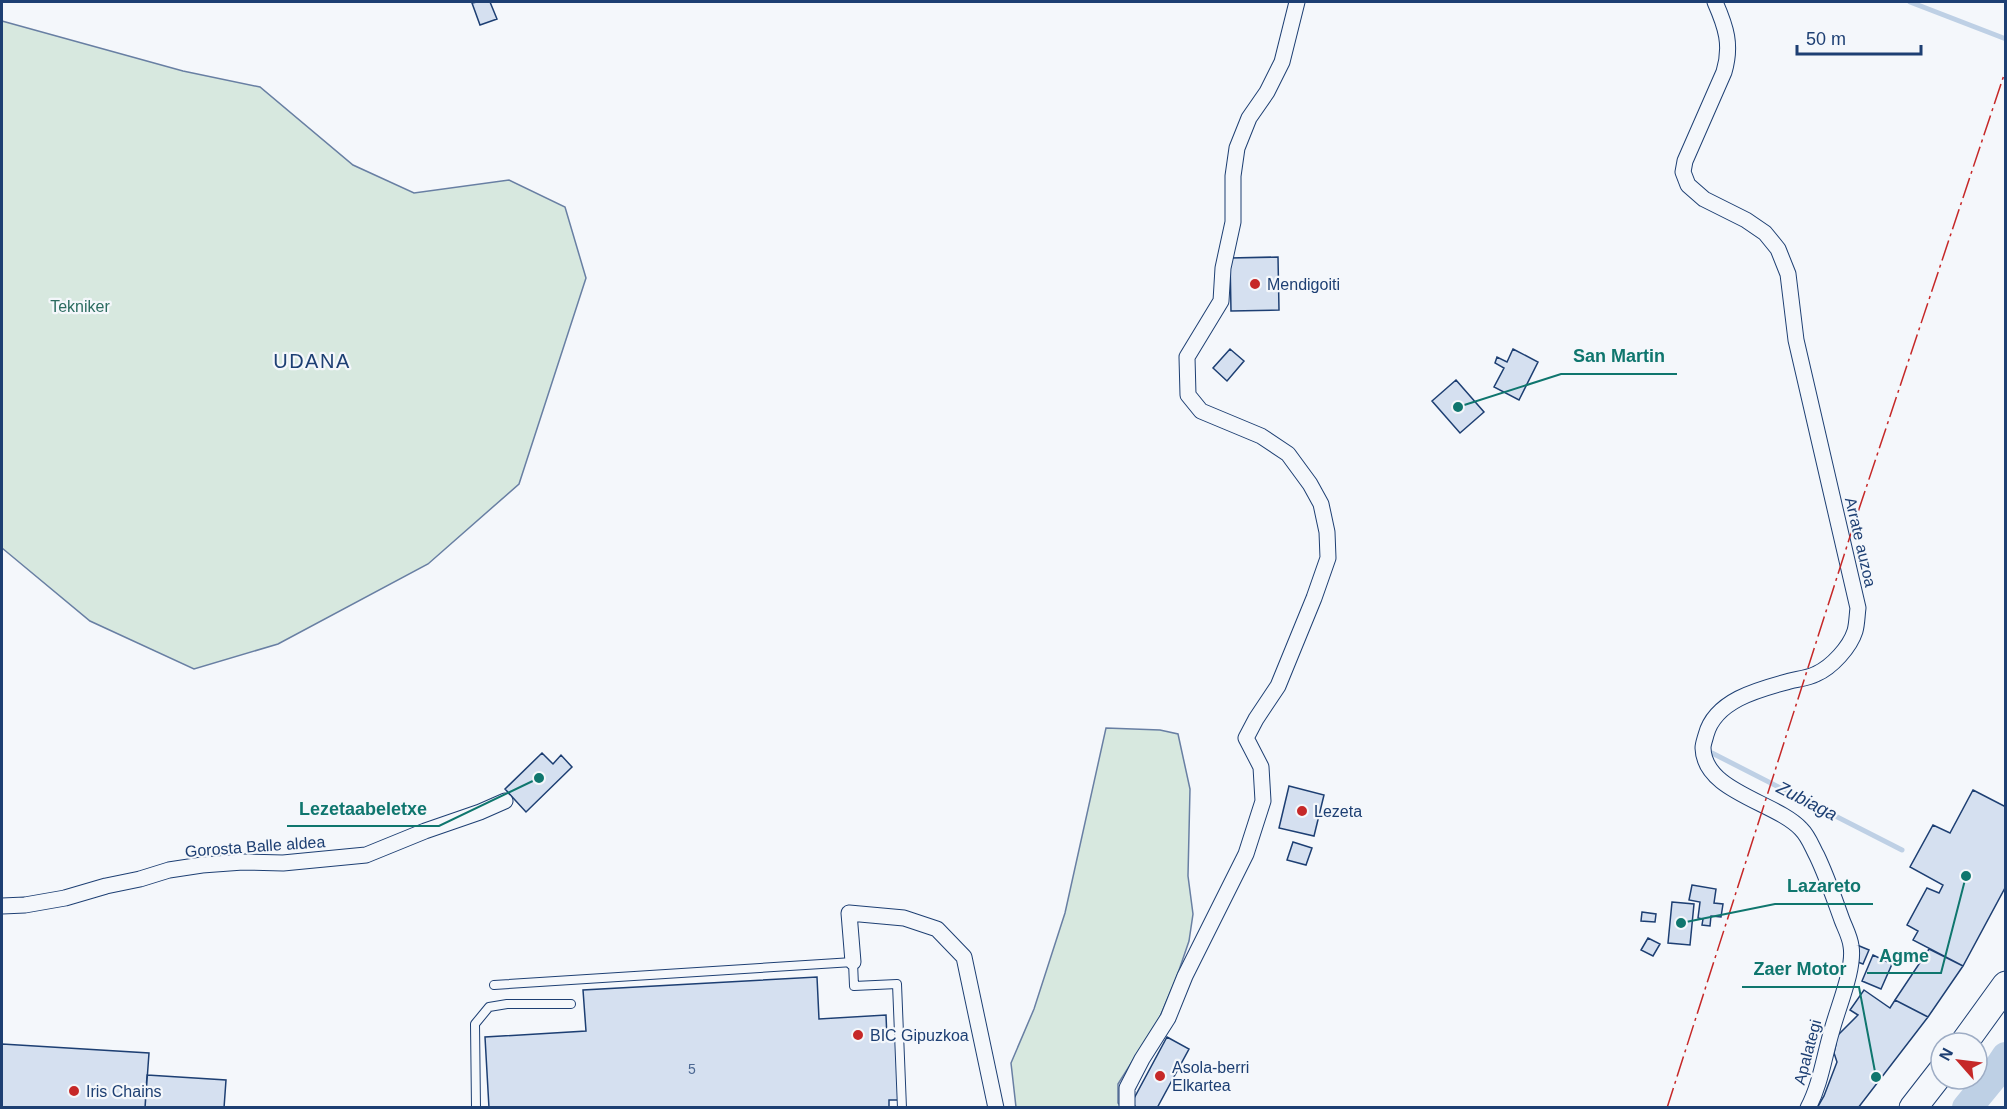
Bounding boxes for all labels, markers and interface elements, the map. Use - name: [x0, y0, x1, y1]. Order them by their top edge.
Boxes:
- scale bar: [1797, 18, 1922, 56]
- text: 50 m: [1806, 29, 1846, 49]
- place label: Mendigoiti: [1267, 276, 1340, 293]
- marker: Mendigoiti: [1248, 277, 1262, 291]
- park label: Tekniker: [50, 298, 110, 315]
- callout: San Martin: [1561, 338, 1677, 374]
- text: San Martin: [1573, 346, 1665, 366]
- district label: UDANA: [273, 350, 351, 372]
- street label: Arrate auzoa: [1842, 496, 1879, 589]
- water label: Zubiaga: [1773, 777, 1841, 825]
- callout: Lezetaabeletxe: [287, 790, 439, 826]
- text: Lezetaabeletxe: [299, 799, 427, 819]
- place label: Lezeta: [1314, 803, 1362, 820]
- marker: Lezeta: [1295, 804, 1309, 818]
- street label: Gorosta Balle aldea: [184, 833, 326, 860]
- callout: Lazareto: [1775, 868, 1873, 904]
- text: Lazareto: [1787, 876, 1861, 896]
- callout: Agme: [1867, 937, 1941, 973]
- text: Agme: [1879, 946, 1929, 966]
- callout: Zaer Motor: [1742, 951, 1859, 987]
- text: Zaer Motor: [1753, 959, 1847, 979]
- street label: Apalategi: [1791, 1018, 1824, 1087]
- place label: BIC Gipuzkoa: [870, 1027, 969, 1044]
- marker: BIC Gipuzkoa: [851, 1028, 865, 1042]
- north arrow: [1929, 1031, 1989, 1091]
- text: N: [1936, 1045, 1956, 1063]
- place label: Asola-berri Elkartea: [1172, 1059, 1249, 1094]
- house number: 5: [688, 1061, 696, 1077]
- marker: Asola-berri Elkartea: [1153, 1069, 1167, 1083]
- place label: Iris Chains: [86, 1083, 162, 1100]
- marker: Iris Chains: [67, 1084, 81, 1098]

